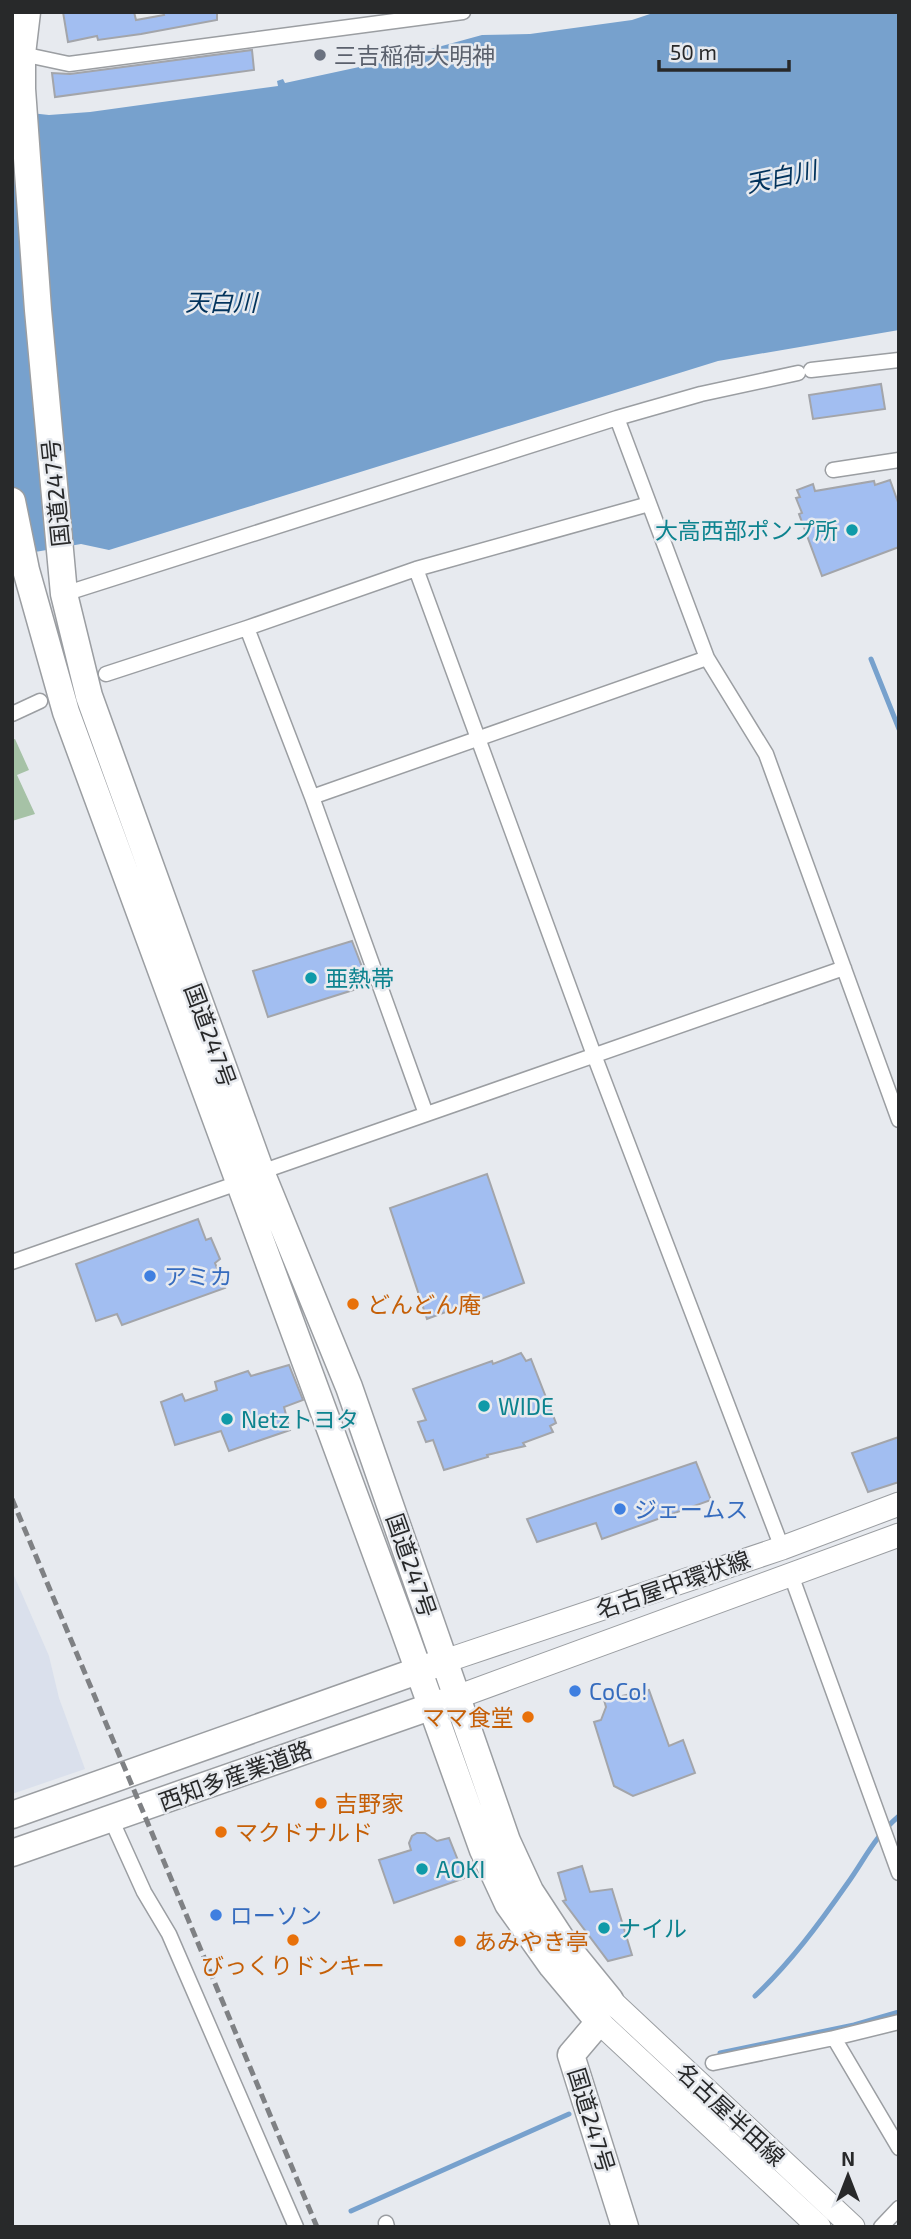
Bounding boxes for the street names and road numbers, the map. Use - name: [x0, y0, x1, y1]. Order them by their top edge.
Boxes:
- street label: 国道247号: [35, 438, 75, 548]
- street label: 国道247号: [179, 980, 243, 1090]
- street label: 国道247号: [381, 1509, 443, 1621]
- street label: 名古屋中環状線: [592, 1545, 754, 1623]
- street label: 西知多産業道路: [155, 1734, 315, 1816]
- street label: 名古屋半田線: [671, 2057, 791, 2171]
- street label: 国道247号: [563, 2064, 621, 2176]

